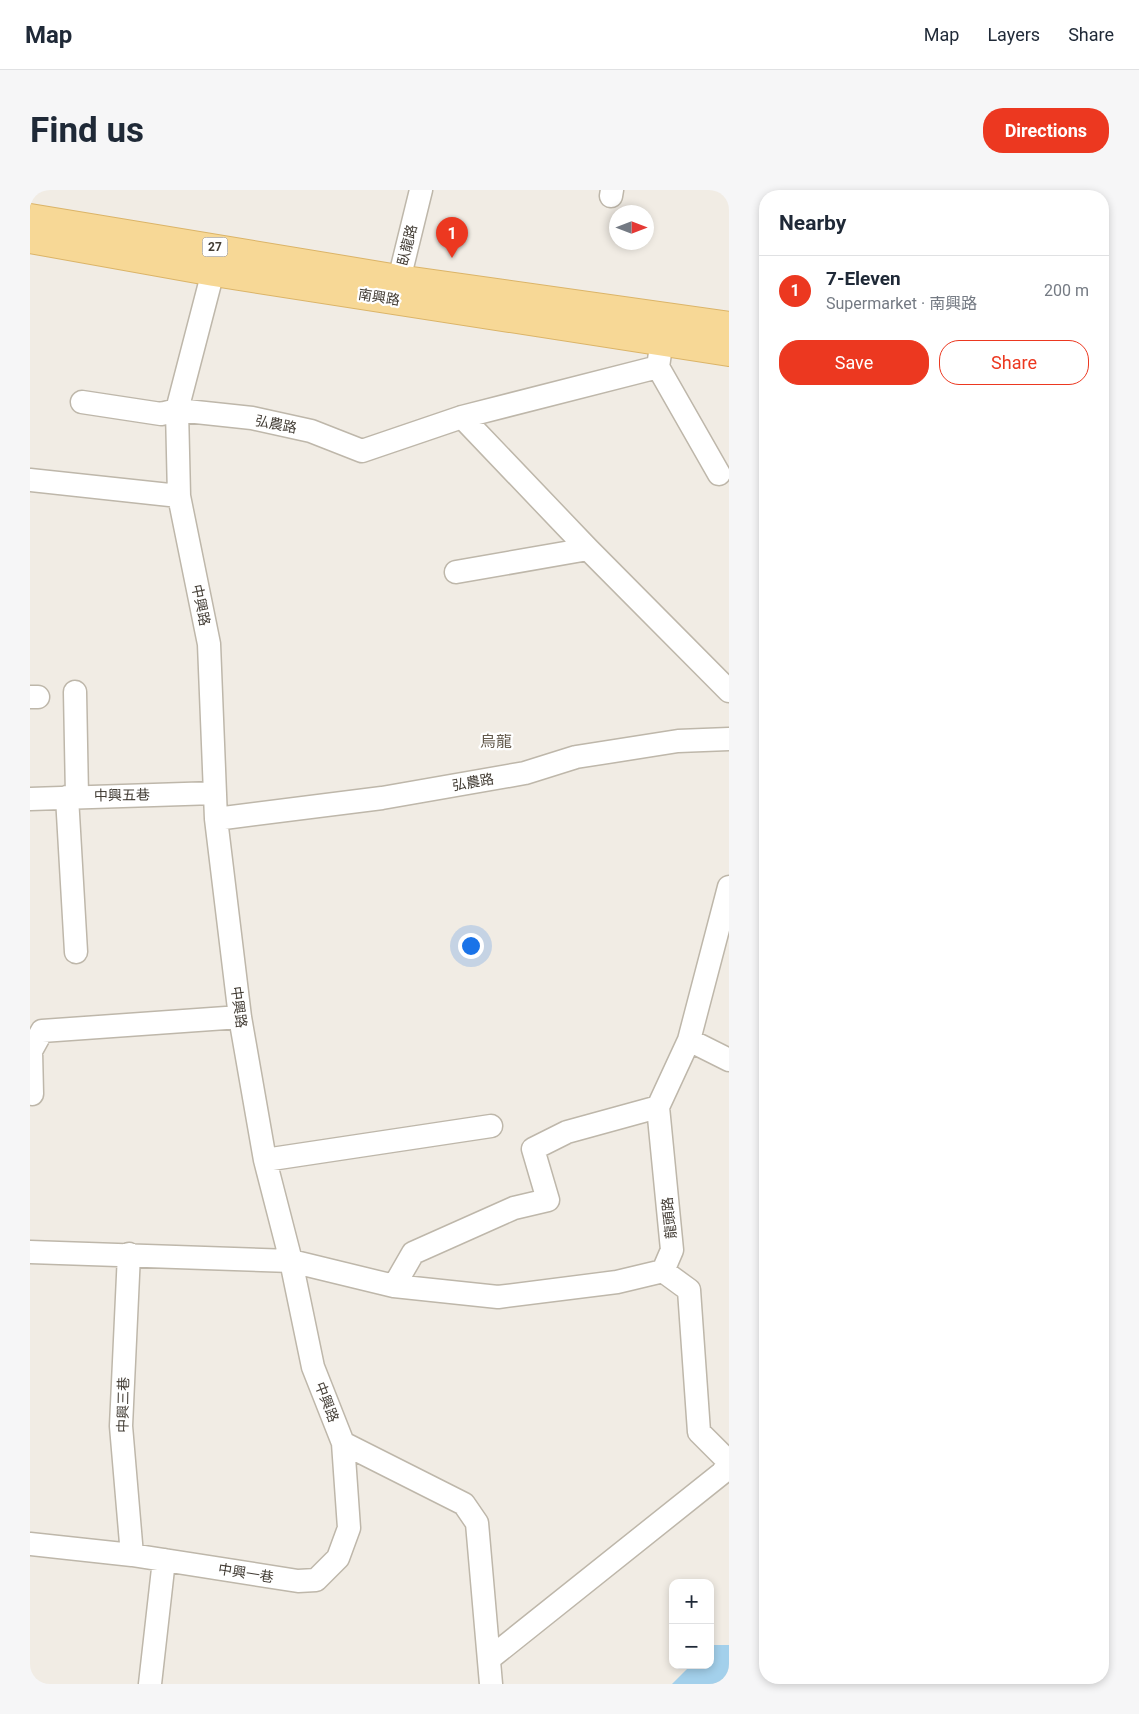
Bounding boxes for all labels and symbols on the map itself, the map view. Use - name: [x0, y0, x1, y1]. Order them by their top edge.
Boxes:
- north arrow: [609, 205, 654, 250]
- pin: 1: [436, 217, 468, 258]
- street label: 臥龍路: [394, 223, 420, 267]
- road number: 27: [202, 238, 228, 256]
- street label: 南興路: [357, 286, 401, 308]
- street label: 弘農路: [254, 412, 298, 436]
- street label: 中興路: [189, 583, 213, 627]
- district label: 烏龍: [480, 732, 512, 751]
- street label: 弘農路: [451, 770, 495, 794]
- street label: 中興五巷: [94, 787, 150, 803]
- your location: [458, 933, 484, 959]
- street label: 中興路: [228, 985, 250, 1029]
- street label: 龍頭路: [659, 1196, 679, 1240]
- street label: 中興三巷: [115, 1377, 131, 1433]
- street label: 中興路: [312, 1380, 342, 1424]
- street label: 中興一巷: [217, 1561, 275, 1585]

